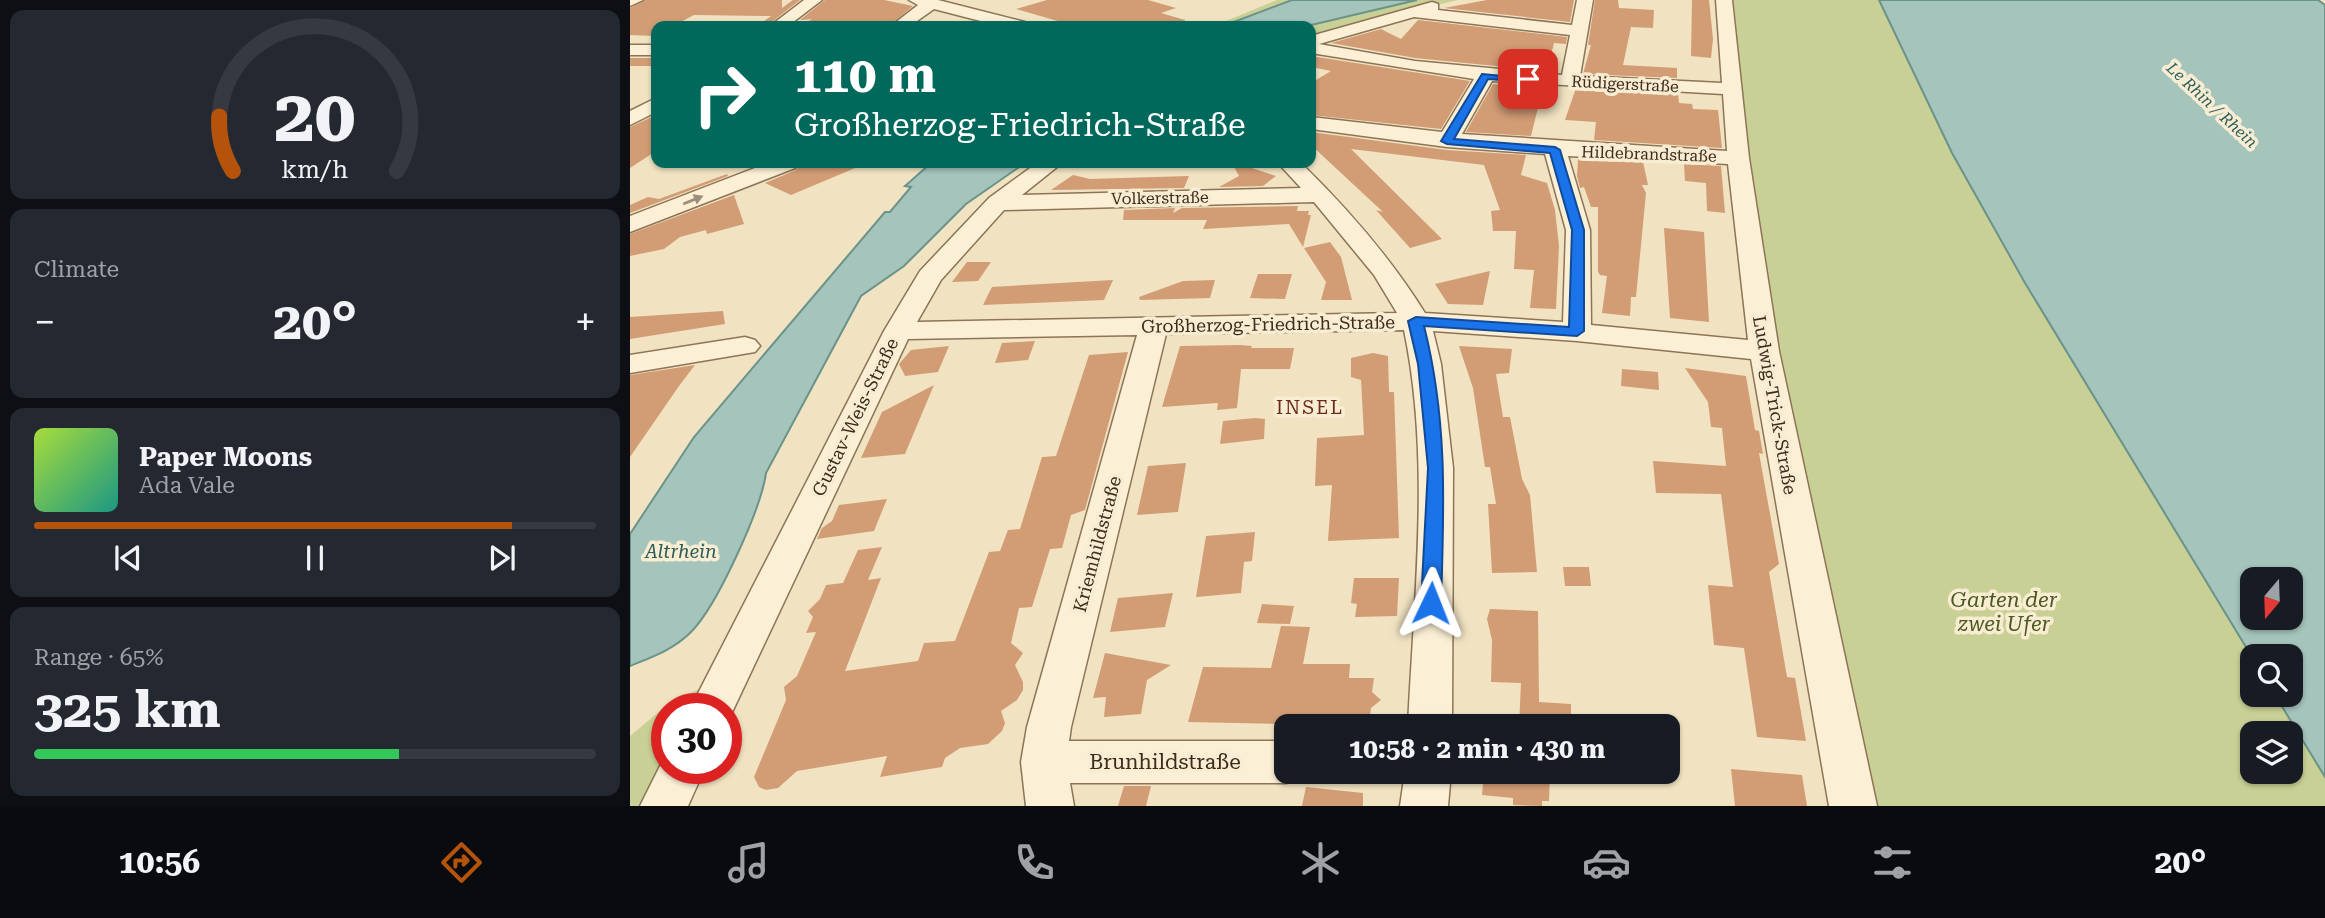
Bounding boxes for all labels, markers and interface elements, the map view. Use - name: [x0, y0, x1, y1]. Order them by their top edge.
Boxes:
- text: 110 m: [794, 47, 936, 104]
- icon: right: [679, 49, 770, 140]
- pin: [1498, 49, 1558, 109]
- water label: Le Rhin / Rhein: [2162, 58, 2261, 152]
- icon: arrive: [1509, 60, 1547, 98]
- street label: Rüdigerstraße: [1571, 72, 1679, 96]
- text: 20: [274, 74, 356, 159]
- text: Großherzog-Friedrich-Straße: [794, 106, 1246, 144]
- street label: Hildebrandstraße: [1581, 142, 1717, 166]
- text: km/h: [282, 154, 348, 183]
- street label: Volkerstraße: [1111, 188, 1209, 208]
- one-way arrow: [683, 194, 704, 205]
- text: Climate: [34, 256, 119, 283]
- text: 20°: [273, 291, 357, 352]
- text: −: [34, 300, 55, 344]
- text: +: [575, 300, 596, 344]
- street label: Großherzog-Friedrich-Straße: [1141, 311, 1395, 337]
- street label: Ludwig-Trick-Straße: [1749, 314, 1801, 496]
- street label: Gustav-Weis-Straße: [808, 334, 903, 500]
- district label: INSEL: [1276, 396, 1344, 419]
- text: Paper Moons: [139, 442, 312, 472]
- text: Ada Vale: [139, 472, 235, 499]
- street label: Kriemhildstraße: [1069, 474, 1125, 614]
- icon: previous: [109, 539, 147, 577]
- icon: pause: [296, 539, 334, 577]
- icon: next: [483, 539, 521, 577]
- water label: Altrhein: [644, 540, 717, 563]
- position arrow: [1394, 566, 1468, 640]
- north arrow: [2240, 567, 2303, 630]
- map controls: [2240, 567, 2303, 784]
- park label: Garten der zwei Ufer: [1950, 588, 2058, 636]
- text: Range · 65%: [34, 644, 163, 671]
- button: search: [2240, 644, 2303, 707]
- text: 325 km: [34, 679, 221, 740]
- speed limit sign: 30: [651, 693, 742, 784]
- button: layers: [2240, 721, 2303, 784]
- text: 10:58 · 2 min · 430 m: [1349, 734, 1605, 764]
- street label: Brunhildstraße: [1089, 750, 1241, 774]
- icon: directions: [437, 838, 486, 887]
- icon: music: [724, 838, 773, 887]
- icon: phone: [1010, 838, 1059, 887]
- icon: climate: [1296, 838, 1345, 887]
- icon: car: [1582, 838, 1631, 887]
- icon: filters: [1868, 838, 1917, 887]
- text: 10:56: [119, 843, 200, 881]
- text: 20°: [2155, 843, 2206, 881]

